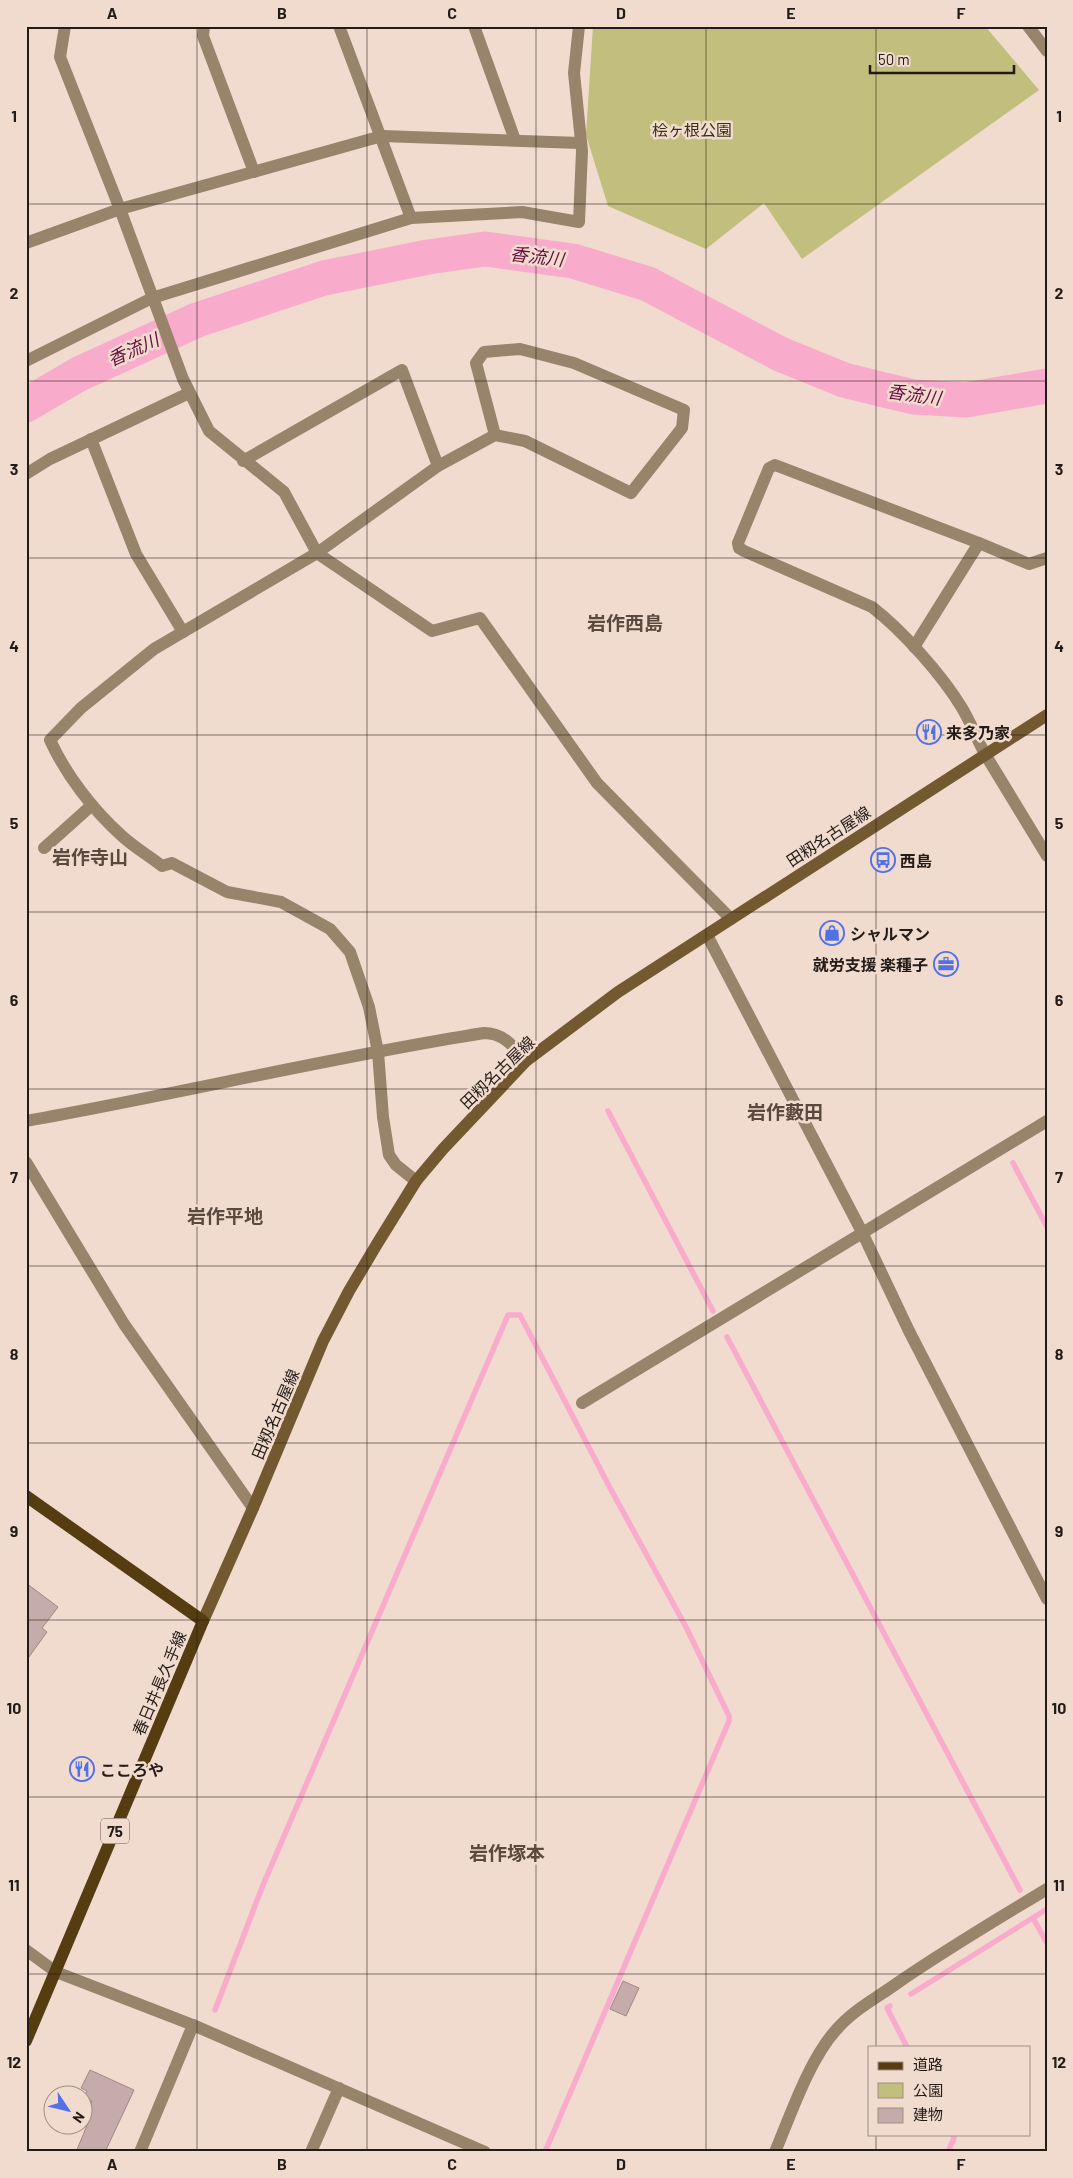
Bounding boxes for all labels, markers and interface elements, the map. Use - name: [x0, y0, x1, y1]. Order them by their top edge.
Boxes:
- text: A: [107, 3, 118, 22]
- text: B: [277, 3, 287, 22]
- text: C: [447, 3, 457, 22]
- text: D: [616, 3, 626, 22]
- text: E: [786, 3, 796, 22]
- text: F: [957, 3, 966, 22]
- scale bar: [870, 42, 1014, 74]
- text: 50 m: [878, 50, 910, 68]
- text: 1: [11, 106, 17, 125]
- text: 1: [1056, 106, 1062, 125]
- park label: 桧ヶ根公園: [652, 120, 732, 139]
- water label: 香流川: [509, 242, 567, 270]
- text: 2: [10, 283, 19, 302]
- text: 2: [1055, 283, 1064, 302]
- water label: 香流川: [104, 327, 164, 370]
- water label: 香流川: [886, 379, 944, 409]
- text: 3: [10, 459, 18, 478]
- text: 3: [1055, 459, 1063, 478]
- district label: 岩作西島: [587, 611, 663, 634]
- text: 4: [9, 636, 19, 655]
- text: 4: [1054, 636, 1064, 655]
- restaurant icon: 来多乃家: [916, 719, 942, 745]
- place label: 来多乃家: [946, 723, 1010, 742]
- street label: 田籾名古屋線: [783, 802, 873, 870]
- text: 5: [10, 813, 19, 832]
- text: 5: [1055, 813, 1064, 832]
- district label: 岩作寺山: [52, 845, 128, 868]
- bus stop icon: 西島: [870, 847, 896, 873]
- place label: 西島: [900, 851, 932, 870]
- shop icon: シャルマン: [819, 920, 845, 946]
- place label: シャルマン: [850, 924, 930, 943]
- office icon: 就労支援 楽種子: [933, 951, 959, 977]
- place label: 就労支援 楽種子: [813, 955, 928, 974]
- text: 6: [10, 990, 19, 1009]
- text: 6: [1055, 990, 1064, 1009]
- street label: 田籾名古屋線: [456, 1032, 538, 1112]
- district label: 岩作藪田: [747, 1100, 823, 1123]
- text: 7: [10, 1167, 18, 1186]
- text: 7: [1055, 1167, 1063, 1186]
- district label: 岩作平地: [187, 1204, 263, 1227]
- text: 8: [10, 1344, 19, 1363]
- text: 8: [1055, 1344, 1064, 1363]
- street label: 田籾名古屋線: [247, 1366, 303, 1462]
- text: 9: [10, 1521, 18, 1540]
- text: 9: [1055, 1521, 1063, 1540]
- street label: 春日井長久手線: [128, 1628, 190, 1738]
- text: 10: [7, 1698, 21, 1717]
- text: 10: [1052, 1698, 1066, 1717]
- restaurant icon: こころや: [69, 1756, 95, 1782]
- place label: こころや: [100, 1760, 164, 1779]
- road number: 75: [101, 1818, 129, 1844]
- district label: 岩作塚本: [469, 1841, 545, 1864]
- text: 11: [8, 1875, 20, 1894]
- text: 11: [1053, 1875, 1065, 1894]
- legend: [868, 2046, 1030, 2136]
- text: 12: [7, 2052, 21, 2071]
- text: 12: [1052, 2052, 1066, 2071]
- text: 道路: [913, 2055, 943, 2073]
- text: 公園: [913, 2081, 943, 2099]
- north arrow: [42, 2086, 92, 2136]
- text: 建物: [913, 2105, 943, 2123]
- text: N: [69, 2109, 89, 2126]
- text: A: [107, 2154, 118, 2173]
- text: B: [277, 2154, 287, 2173]
- text: C: [447, 2154, 457, 2173]
- text: D: [616, 2154, 626, 2173]
- text: E: [786, 2154, 796, 2173]
- text: F: [957, 2154, 966, 2173]

